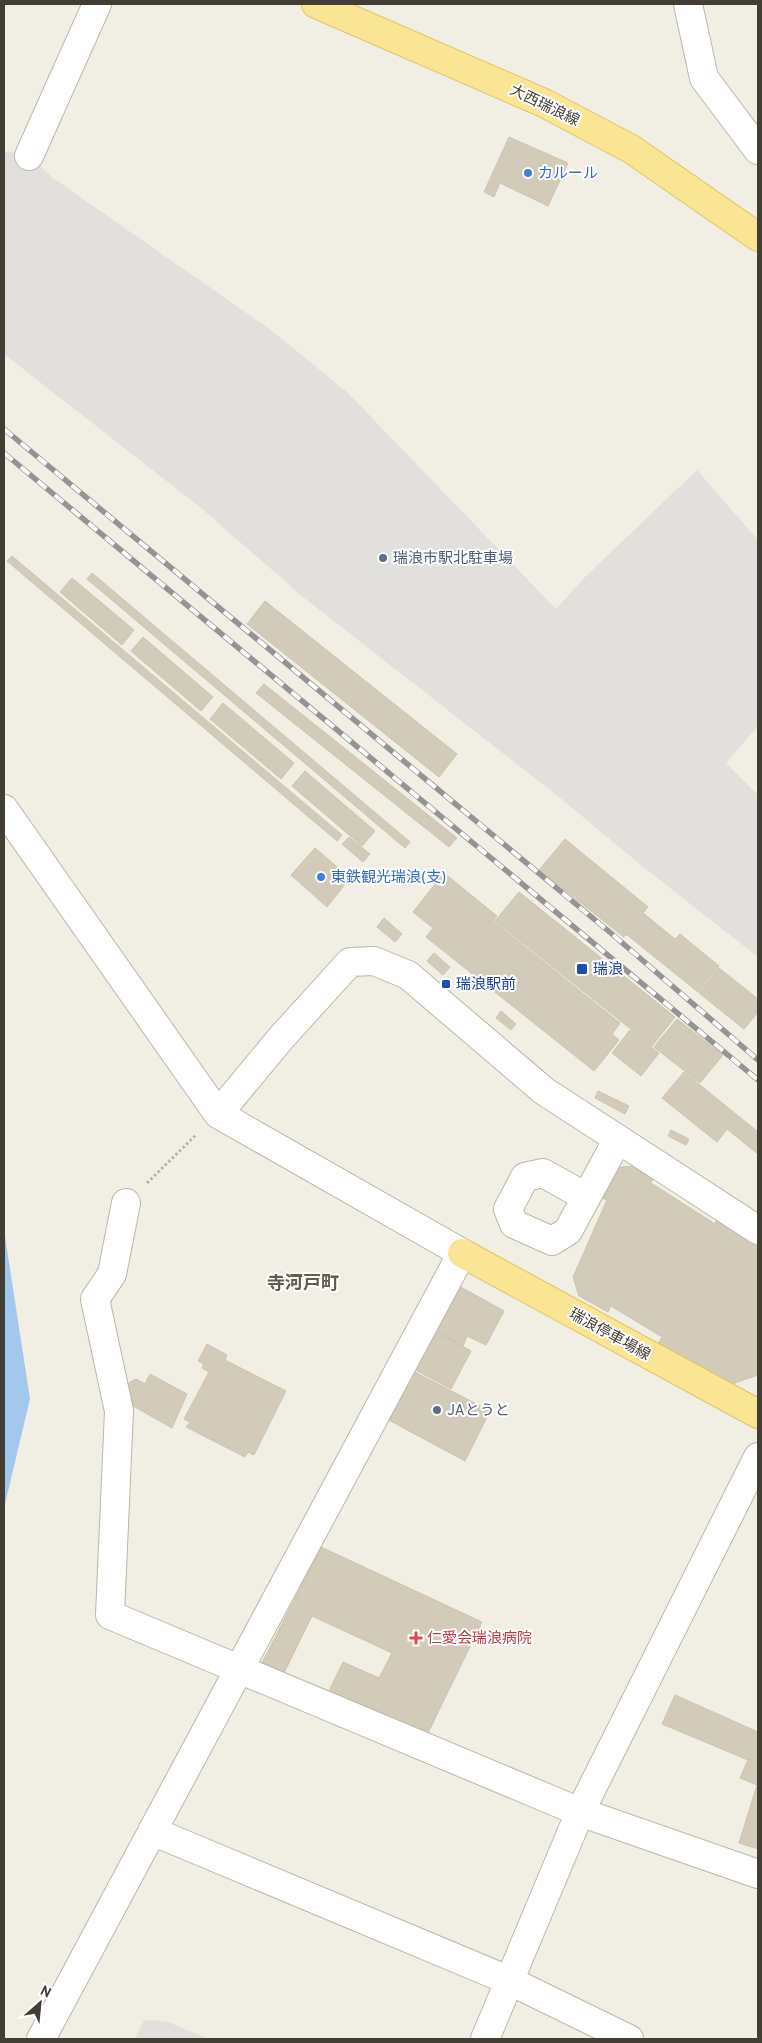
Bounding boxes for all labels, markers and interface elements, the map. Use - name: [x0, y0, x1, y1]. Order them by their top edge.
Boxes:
- street label: 大西瑞浪線: [506, 81, 582, 131]
- place label: カルール: [538, 165, 598, 184]
- marker: カルール: [522, 167, 534, 179]
- place label: 瑞浪市駅北駐車場: [393, 549, 513, 569]
- marker: 瑞浪市駅北駐車場: [377, 552, 389, 564]
- place label: 東鉄観光瑞浪(支): [331, 869, 446, 888]
- marker: 東鉄観光瑞浪(支): [315, 871, 327, 883]
- place label: 瑞浪: [593, 961, 623, 980]
- marker: 瑞浪: [575, 962, 589, 976]
- place label: 瑞浪駅前: [456, 976, 516, 995]
- marker: 瑞浪駅前: [440, 978, 452, 990]
- district label: 寺河戸町: [267, 1273, 339, 1296]
- street label: 瑞浪停車場線: [565, 1305, 653, 1365]
- place label: JAとうと: [447, 1402, 510, 1421]
- marker: JAとうと: [431, 1404, 443, 1416]
- place label: 仁愛会瑞浪病院: [427, 1630, 532, 1649]
- marker: 仁愛会瑞浪病院: [409, 1631, 423, 1645]
- north arrow: [15, 1978, 65, 2028]
- text: N: [37, 1983, 54, 2003]

